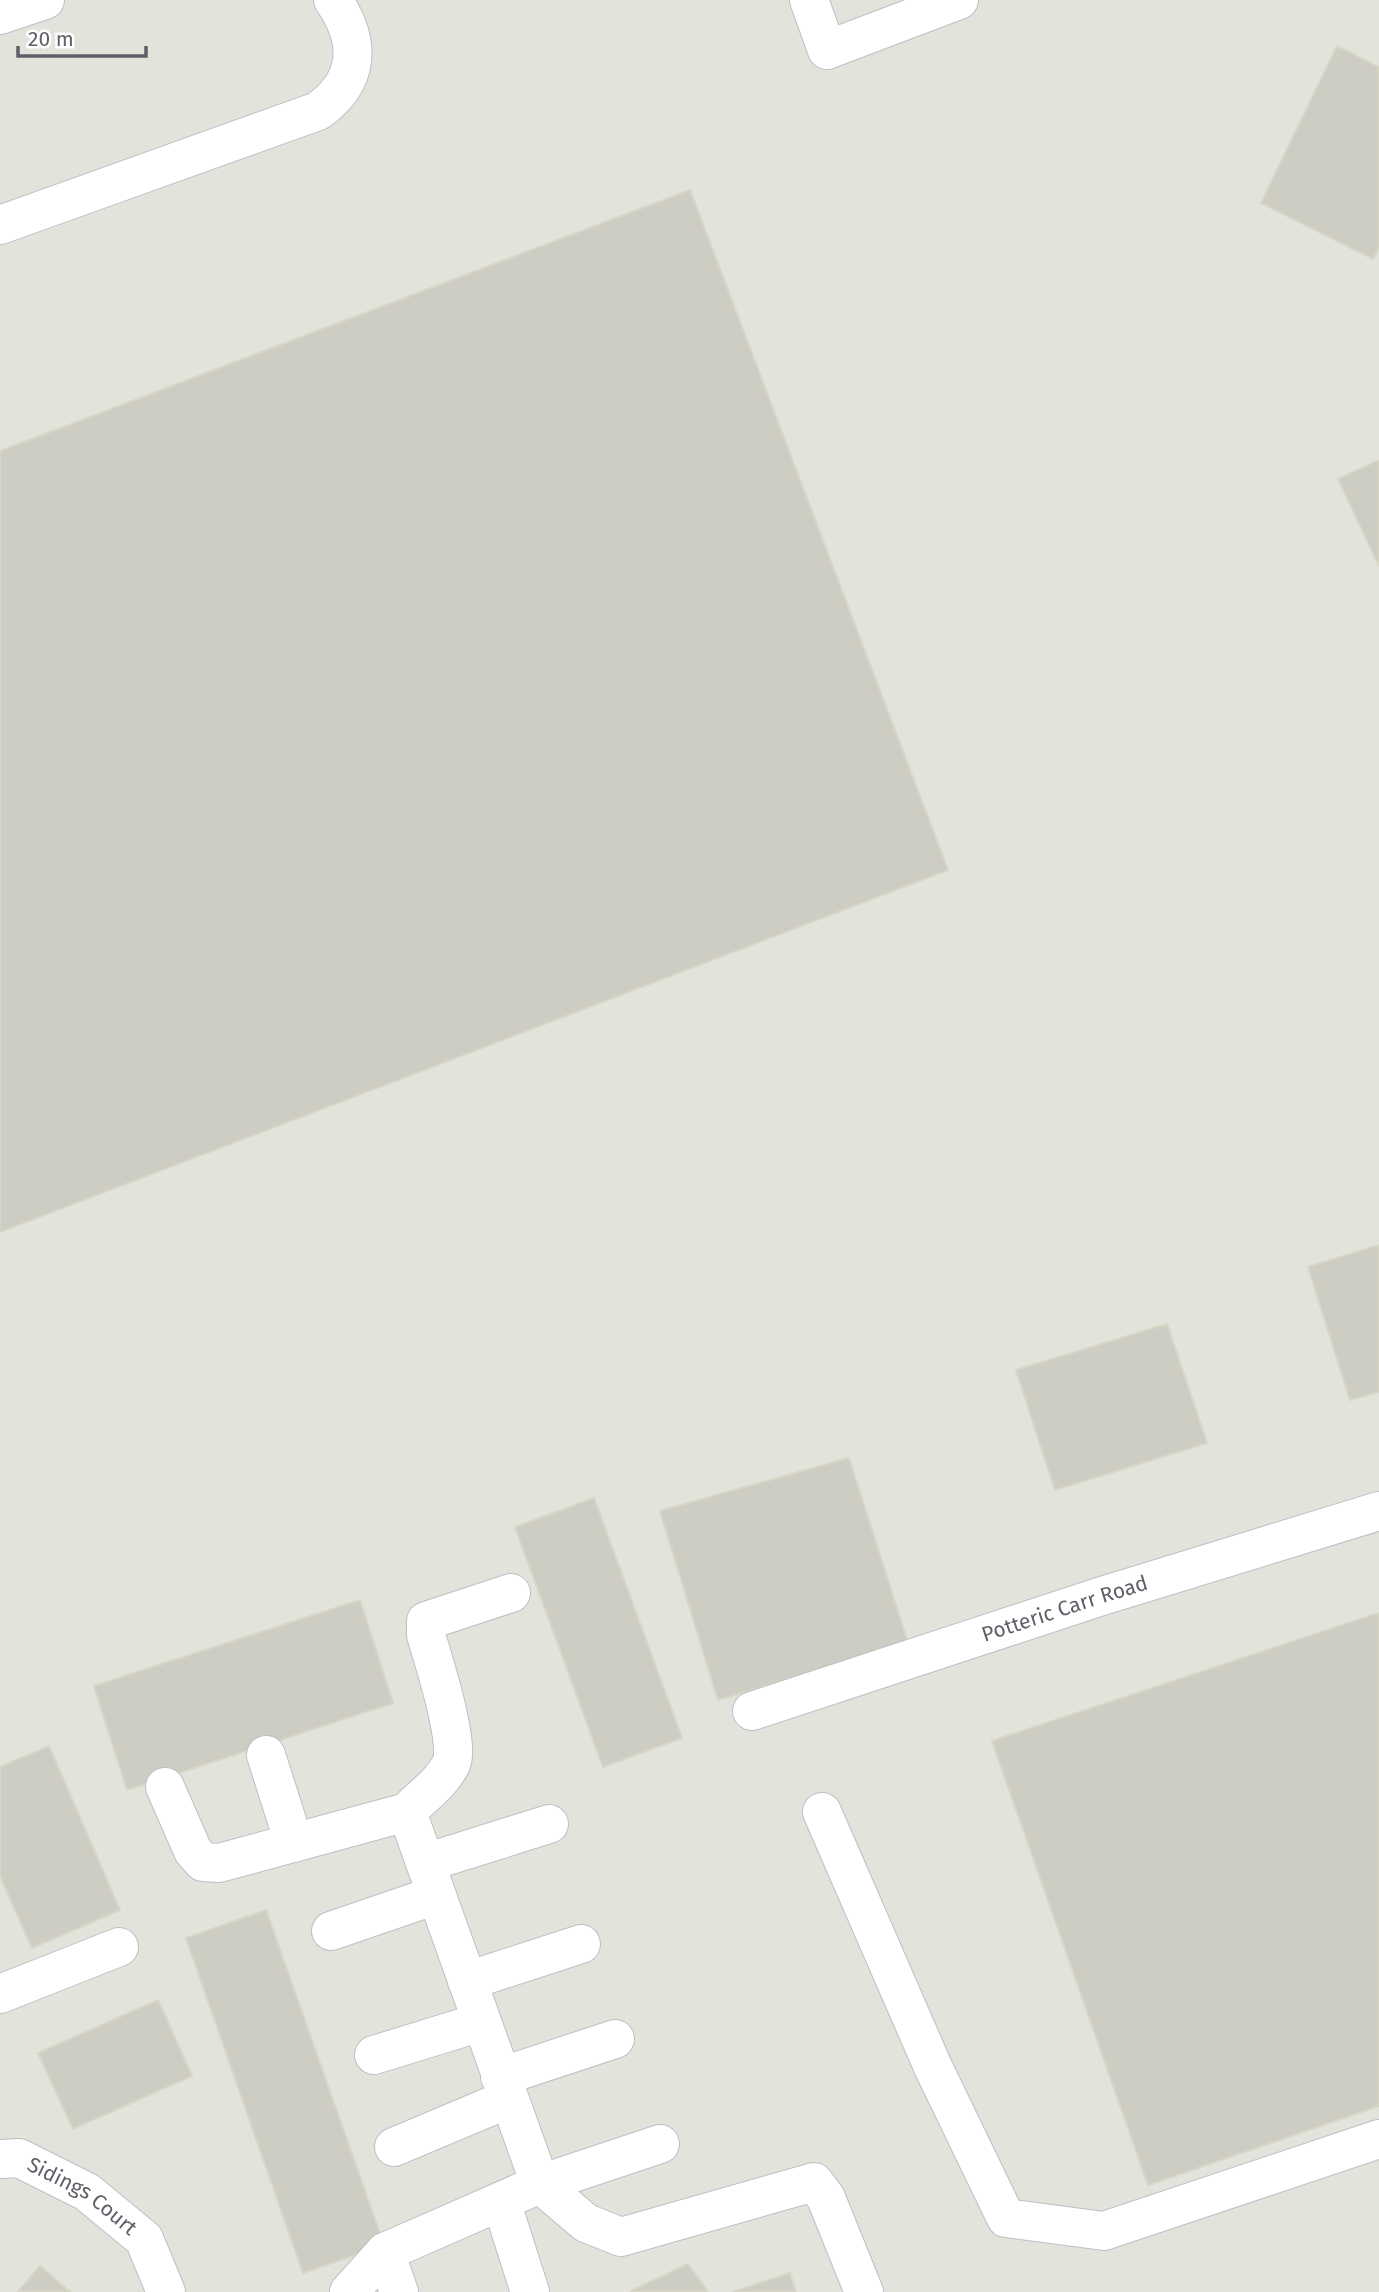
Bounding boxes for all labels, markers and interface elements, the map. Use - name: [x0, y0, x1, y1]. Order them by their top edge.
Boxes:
- scale bar: [18, 14, 145, 58]
- text: 20 m: [28, 26, 74, 52]
- street label: Potteric Carr Road: [978, 1570, 1151, 1648]
- street label: Sidings Court: [23, 2151, 143, 2241]

